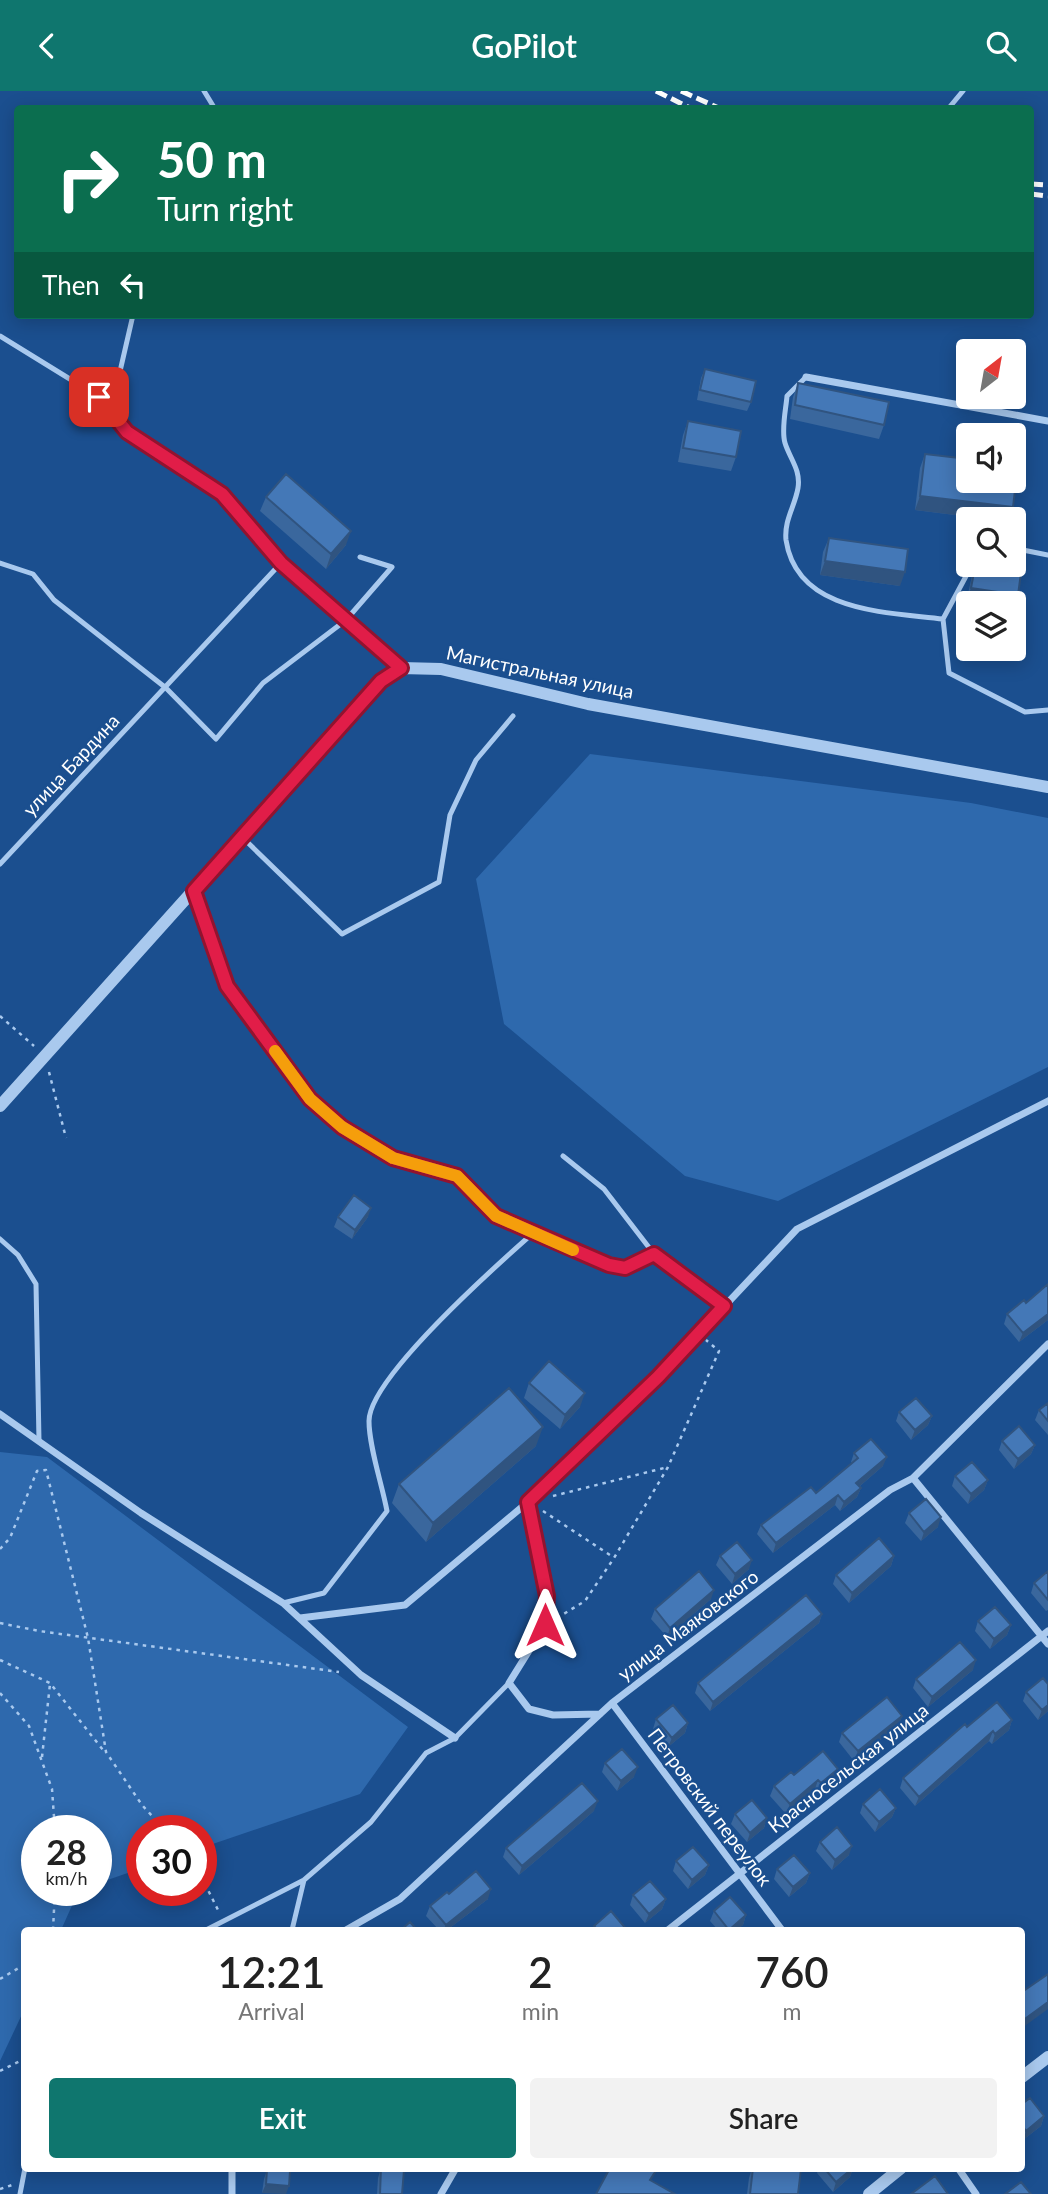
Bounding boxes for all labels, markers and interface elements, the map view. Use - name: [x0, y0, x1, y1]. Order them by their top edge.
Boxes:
- text: GoPilot: [471, 26, 577, 65]
- icon: back: [28, 27, 66, 65]
- icon: search: [982, 27, 1020, 65]
- text: 50 m: [157, 130, 267, 188]
- icon: right: [42, 133, 133, 224]
- text: Turn right: [157, 189, 293, 228]
- icon: left: [114, 266, 152, 304]
- text: Then: [42, 269, 100, 301]
- north arrow: [956, 339, 1026, 409]
- map controls: [956, 339, 1026, 661]
- pin: [69, 367, 129, 427]
- icon: arrive: [80, 378, 118, 416]
- button: sound: [956, 423, 1026, 493]
- button: search: [956, 507, 1026, 577]
- button: layers: [956, 591, 1026, 661]
- street label: Магистральная улица: [444, 640, 636, 703]
- street label: улица Бардина: [18, 709, 124, 820]
- street label: улица Маяковского: [613, 1564, 763, 1685]
- position arrow: [508, 1588, 582, 1662]
- street label: Красносельская улица: [763, 1698, 932, 1837]
- street label: Петровский переулок: [644, 1723, 777, 1890]
- speed limit sign: 30: [126, 1815, 217, 1906]
- text: 28: [46, 1830, 87, 1872]
- text: km/h: [45, 1867, 88, 1889]
- text: 12:21: [217, 1947, 325, 1997]
- text: 2: [528, 1947, 553, 1997]
- text: 760: [756, 1947, 829, 1997]
- text: Arrival: [238, 1997, 305, 2025]
- text: min: [522, 1997, 559, 2025]
- text: m: [783, 1997, 802, 2025]
- button: Exit: [49, 2078, 516, 2158]
- button: Share: [530, 2078, 997, 2158]

